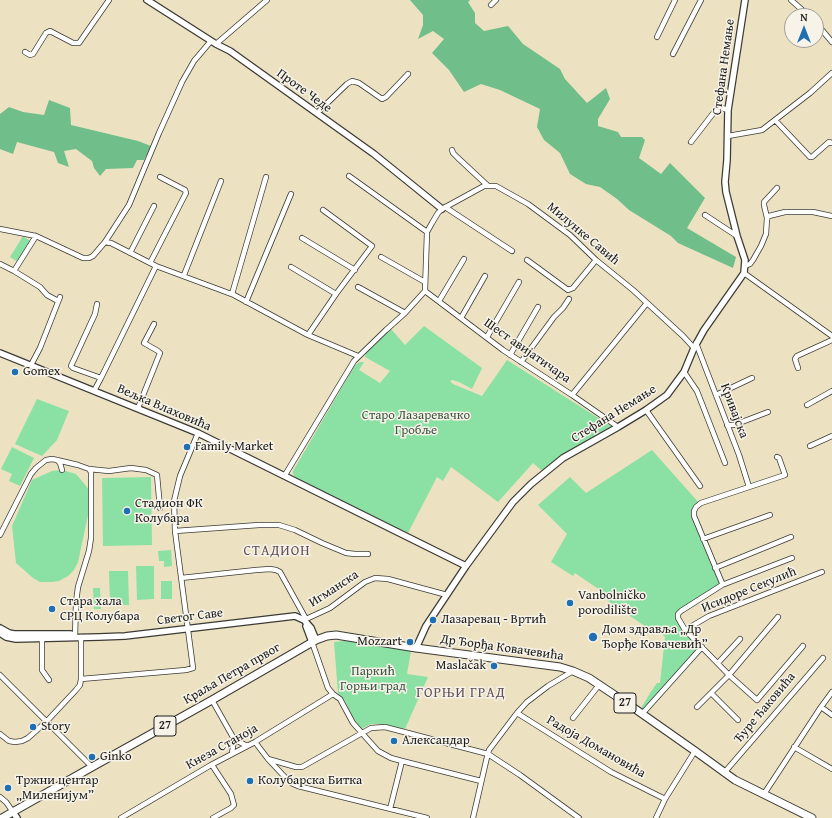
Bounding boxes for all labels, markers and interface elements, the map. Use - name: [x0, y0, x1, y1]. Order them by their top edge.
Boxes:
- north arrow: [784, 8, 824, 48]
- text: N: [800, 9, 808, 25]
- street label: Стефана Немање: [710, 18, 738, 116]
- street label: Проте Чеде: [273, 66, 335, 116]
- street label: Милунке Савић: [544, 199, 622, 269]
- street label: Шест авијатичара: [481, 315, 573, 387]
- place label: Gomex: [23, 364, 60, 380]
- marker: Gomex: [10, 367, 20, 377]
- street label: Вељка Влаховића: [115, 381, 213, 435]
- street label: Кривајска: [716, 381, 752, 441]
- street label: Стефана Немање: [569, 382, 659, 446]
- park label: Старо Лазаревачко Гробље: [362, 408, 470, 439]
- place label: Family Market: [195, 439, 273, 455]
- marker: Family Market: [182, 442, 192, 452]
- place label: Стадион ФК Колубара: [135, 496, 203, 527]
- marker: Стадион ФК Колубара: [122, 506, 132, 516]
- district label: СТАДИОН: [243, 543, 311, 559]
- street label: Исидоре Секулић: [699, 564, 799, 616]
- street label: Игманска: [306, 567, 362, 611]
- place label: Vanbolničko porodilište: [578, 588, 646, 619]
- place label: Стара хала СРЦ Колубара: [60, 594, 140, 625]
- marker: Vanbolničko porodilište: [565, 598, 575, 608]
- marker: Стара хала СРЦ Колубара: [47, 604, 57, 614]
- street label: Светог Саве: [156, 605, 224, 629]
- place label: Лазаревац - Вртић: [441, 612, 546, 628]
- marker: Лазаревац - Вртић: [428, 615, 438, 625]
- place label: Дом здравља „Др Ђорђе Ковачевић”: [602, 622, 708, 653]
- marker: Дом здравља „Др Ђорђе Ковачевић”: [587, 631, 599, 643]
- street label: Др Ђорђа Ковачевића: [439, 632, 565, 664]
- place label: Mozzart: [357, 634, 402, 650]
- marker: Mozzart: [405, 637, 415, 647]
- street label: Краља Петра првог: [181, 640, 283, 708]
- place label: Maslačak: [436, 658, 486, 674]
- marker: Maslačak: [489, 661, 499, 671]
- park label: Паркић Горњи град: [340, 664, 406, 695]
- street label: Ђуре Ђаковића: [731, 670, 799, 746]
- district label: ГОРЊИ ГРАД: [416, 685, 506, 701]
- road number: 27: [614, 693, 636, 713]
- street label: Радоја Домановића: [544, 712, 648, 782]
- road number: 27: [154, 716, 176, 736]
- place label: Story: [41, 719, 70, 735]
- street label: Кнеза Станоја: [183, 721, 261, 773]
- marker: Story: [28, 722, 38, 732]
- place label: Александар: [402, 733, 470, 749]
- marker: Александар: [389, 736, 399, 746]
- place label: Ginko: [100, 749, 132, 765]
- marker: Ginko: [87, 752, 97, 762]
- place label: Тржни центар „Миленијум”: [16, 773, 98, 804]
- place label: Колубарска Битка: [258, 773, 362, 789]
- marker: Колубарска Битка: [245, 776, 255, 786]
- marker: Тржни центар „Миленијум”: [3, 783, 13, 793]

